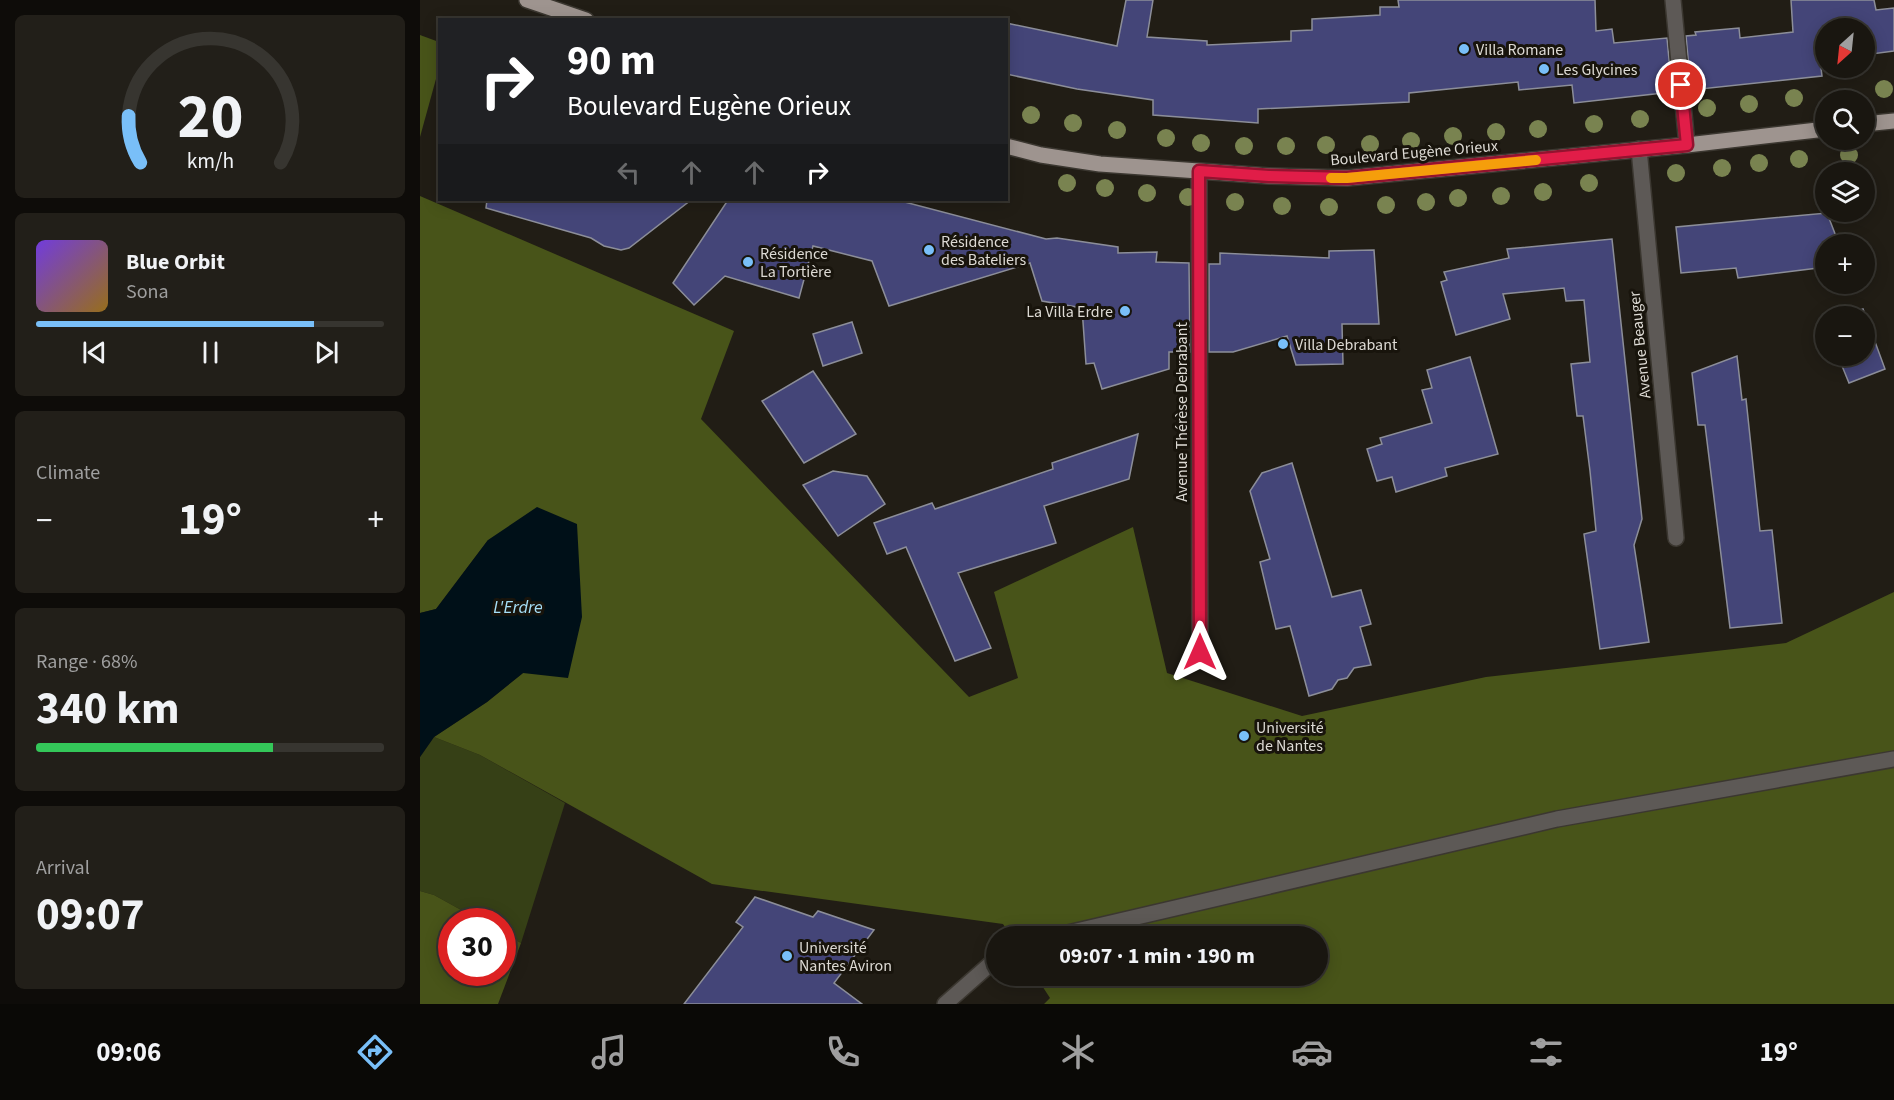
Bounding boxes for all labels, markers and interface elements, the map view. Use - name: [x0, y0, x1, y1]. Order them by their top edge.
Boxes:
- north arrow: [1815, 18, 1875, 78]
- map controls: [1815, 18, 1875, 366]
- text: 90 m: [567, 31, 656, 91]
- place label: Villa Romane: [1476, 39, 1563, 61]
- icon: right: [468, 42, 546, 120]
- marker: Villa Romane: [1457, 42, 1471, 56]
- place label: Les Glycines: [1556, 59, 1638, 81]
- pin: [1655, 59, 1706, 110]
- marker: Les Glycines: [1537, 62, 1551, 76]
- icon: arrive: [1664, 68, 1697, 101]
- text: 20: [177, 74, 243, 163]
- text: Boulevard Eugène Orieux: [567, 87, 851, 126]
- button: search: [1815, 90, 1875, 150]
- street label: Boulevard Eugène Orieux: [1329, 135, 1499, 171]
- text: km/h: [186, 147, 234, 178]
- icon: left: [612, 156, 645, 189]
- icon: ahead: [675, 156, 708, 189]
- icon: ahead: [738, 156, 771, 189]
- icon: right: [801, 156, 834, 189]
- button: layers: [1815, 162, 1875, 222]
- place label: Résidence des Bateliers: [941, 231, 1027, 271]
- button: +: [1815, 234, 1875, 294]
- place label: Résidence La Tortière: [760, 243, 831, 283]
- marker: Résidence des Bateliers: [922, 243, 936, 257]
- text: Blue Orbit: [126, 246, 225, 278]
- marker: Résidence La Tortière: [741, 255, 755, 269]
- text: Sona: [126, 278, 169, 306]
- street label: Avenue Beauger: [1623, 290, 1657, 400]
- place label: La Villa Erdre: [1026, 301, 1113, 323]
- marker: La Villa Erdre: [1118, 304, 1132, 318]
- button: −: [1815, 306, 1875, 366]
- street label: Avenue Thérèse Debrabant: [1171, 322, 1193, 502]
- place label: Villa Debrabant: [1295, 334, 1398, 356]
- icon: previous: [78, 336, 111, 369]
- icon: pause: [194, 336, 227, 369]
- icon: next: [310, 336, 343, 369]
- marker: Villa Debrabant: [1276, 337, 1290, 351]
- text: Climate: [36, 459, 100, 487]
- text: 19°: [178, 488, 242, 552]
- text: −: [36, 497, 52, 544]
- text: +: [368, 497, 384, 544]
- water label: L'Erdre: [493, 595, 543, 620]
- position arrow: [1168, 620, 1232, 684]
- text: Range · 68%: [36, 648, 137, 676]
- text: 340 km: [36, 677, 180, 741]
- place label: Université de Nantes: [1256, 717, 1324, 757]
- marker: Université de Nantes: [1237, 729, 1251, 743]
- text: Arrival: [36, 854, 90, 882]
- text: 09:07: [36, 883, 145, 947]
- speed limit sign: 30: [438, 908, 516, 986]
- place label: Université Nantes Aviron: [799, 937, 892, 977]
- text: 09:07 · 1 min · 190 m: [1059, 940, 1255, 972]
- marker: Université Nantes Aviron: [780, 949, 794, 963]
- icon: directions: [354, 1031, 396, 1073]
- icon: music: [588, 1031, 630, 1073]
- icon: phone: [822, 1031, 864, 1073]
- icon: climate: [1057, 1031, 1099, 1073]
- icon: car: [1291, 1031, 1333, 1073]
- icon: filters: [1525, 1031, 1567, 1073]
- text: 09:06: [96, 1033, 161, 1072]
- text: 19°: [1759, 1033, 1798, 1072]

